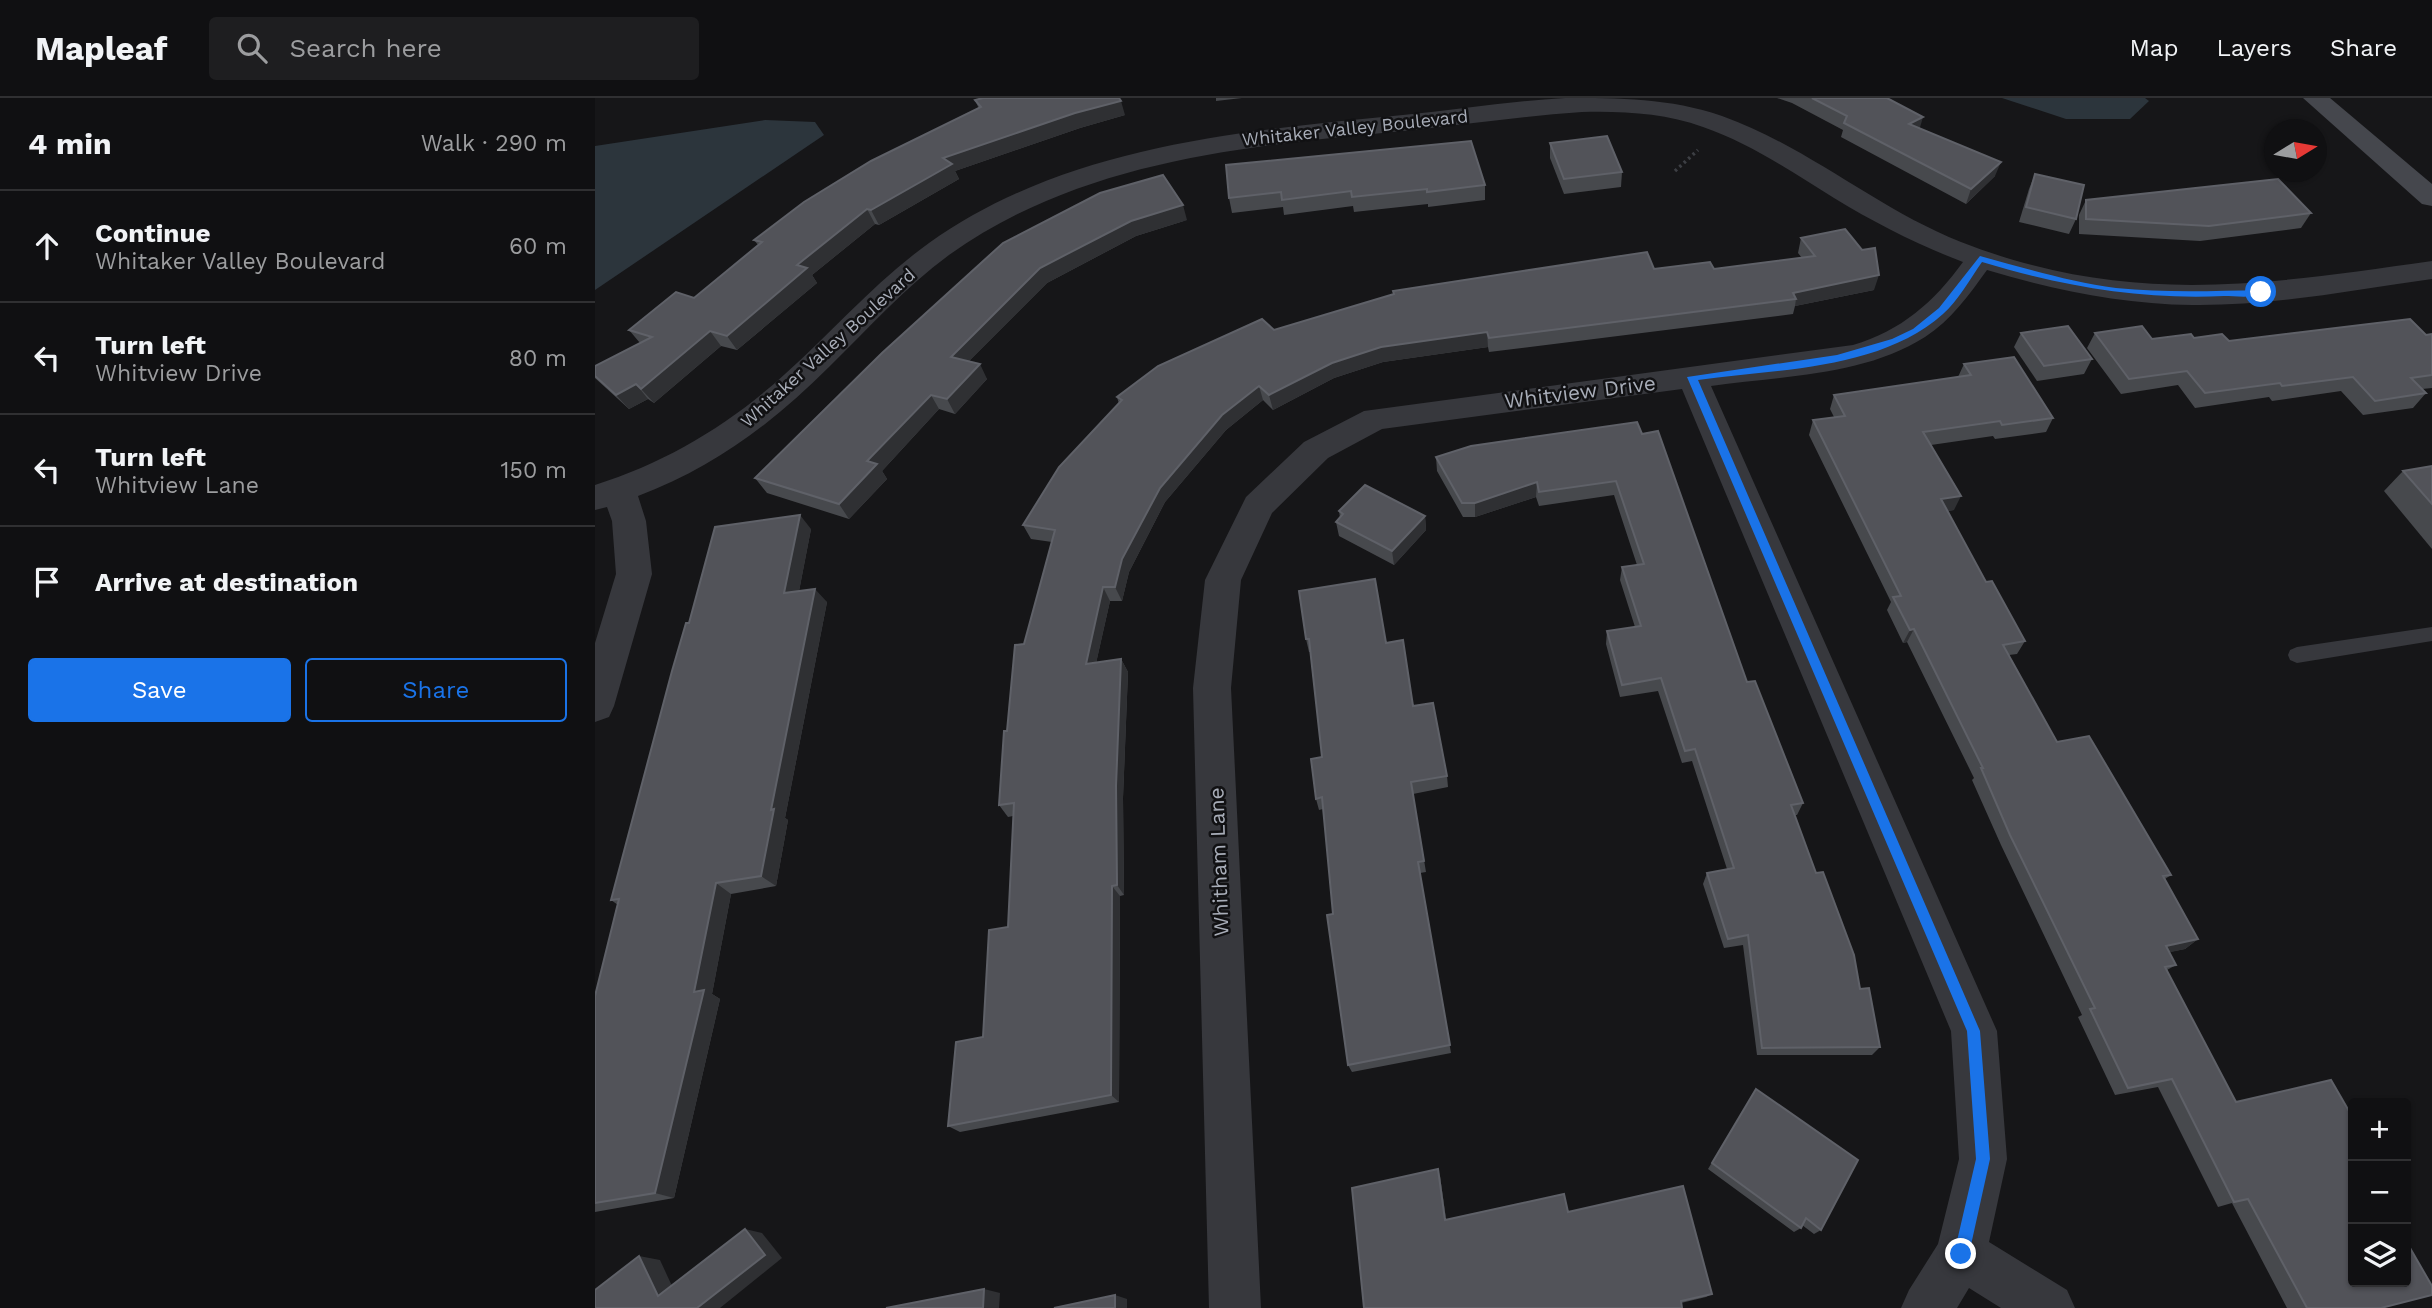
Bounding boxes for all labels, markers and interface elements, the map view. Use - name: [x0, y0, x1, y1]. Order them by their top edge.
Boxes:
- search box: [209, 17, 699, 80]
- text: Mapleaf: [35, 29, 167, 68]
- icon: search: [233, 29, 271, 67]
- text: Search here: [289, 33, 442, 63]
- text: Map: [2130, 34, 2178, 62]
- text: Layers: [2216, 34, 2292, 62]
- text: Share: [2330, 34, 2397, 62]
- street label: Whitaker Valley Boulevard: [1241, 105, 1469, 150]
- north arrow: [2264, 119, 2327, 182]
- text: 4 min: [28, 126, 112, 161]
- text: Walk · 290 m: [421, 130, 567, 157]
- text: Continue: [95, 218, 211, 248]
- icon: ahead: [28, 227, 66, 265]
- text: 60 m: [509, 233, 567, 260]
- text: Whitaker Valley Boulevard: [95, 248, 386, 275]
- street label: Whitaker Valley Boulevard: [736, 264, 919, 431]
- route start: [2245, 276, 2276, 307]
- text: Turn left: [95, 330, 206, 360]
- icon: left: [28, 339, 66, 377]
- text: 80 m: [509, 345, 567, 372]
- text: Whitview Drive: [95, 360, 262, 387]
- street label: Whitview Drive: [1503, 370, 1657, 413]
- text: Turn left: [95, 442, 206, 472]
- icon: left: [28, 451, 66, 489]
- text: 150 m: [501, 457, 567, 484]
- text: Whitview Lane: [95, 472, 259, 499]
- icon: arrive: [28, 563, 66, 601]
- text: Arrive at destination: [95, 567, 358, 597]
- button: Save: [28, 658, 291, 722]
- button: Share: [305, 658, 567, 722]
- street label: Whitham Lane: [1203, 787, 1234, 937]
- map controls: [2348, 1098, 2411, 1287]
- button: +: [2348, 1098, 2411, 1161]
- button: −: [2348, 1161, 2411, 1224]
- button: layers: [2348, 1224, 2411, 1287]
- route end: [1945, 1238, 1976, 1269]

